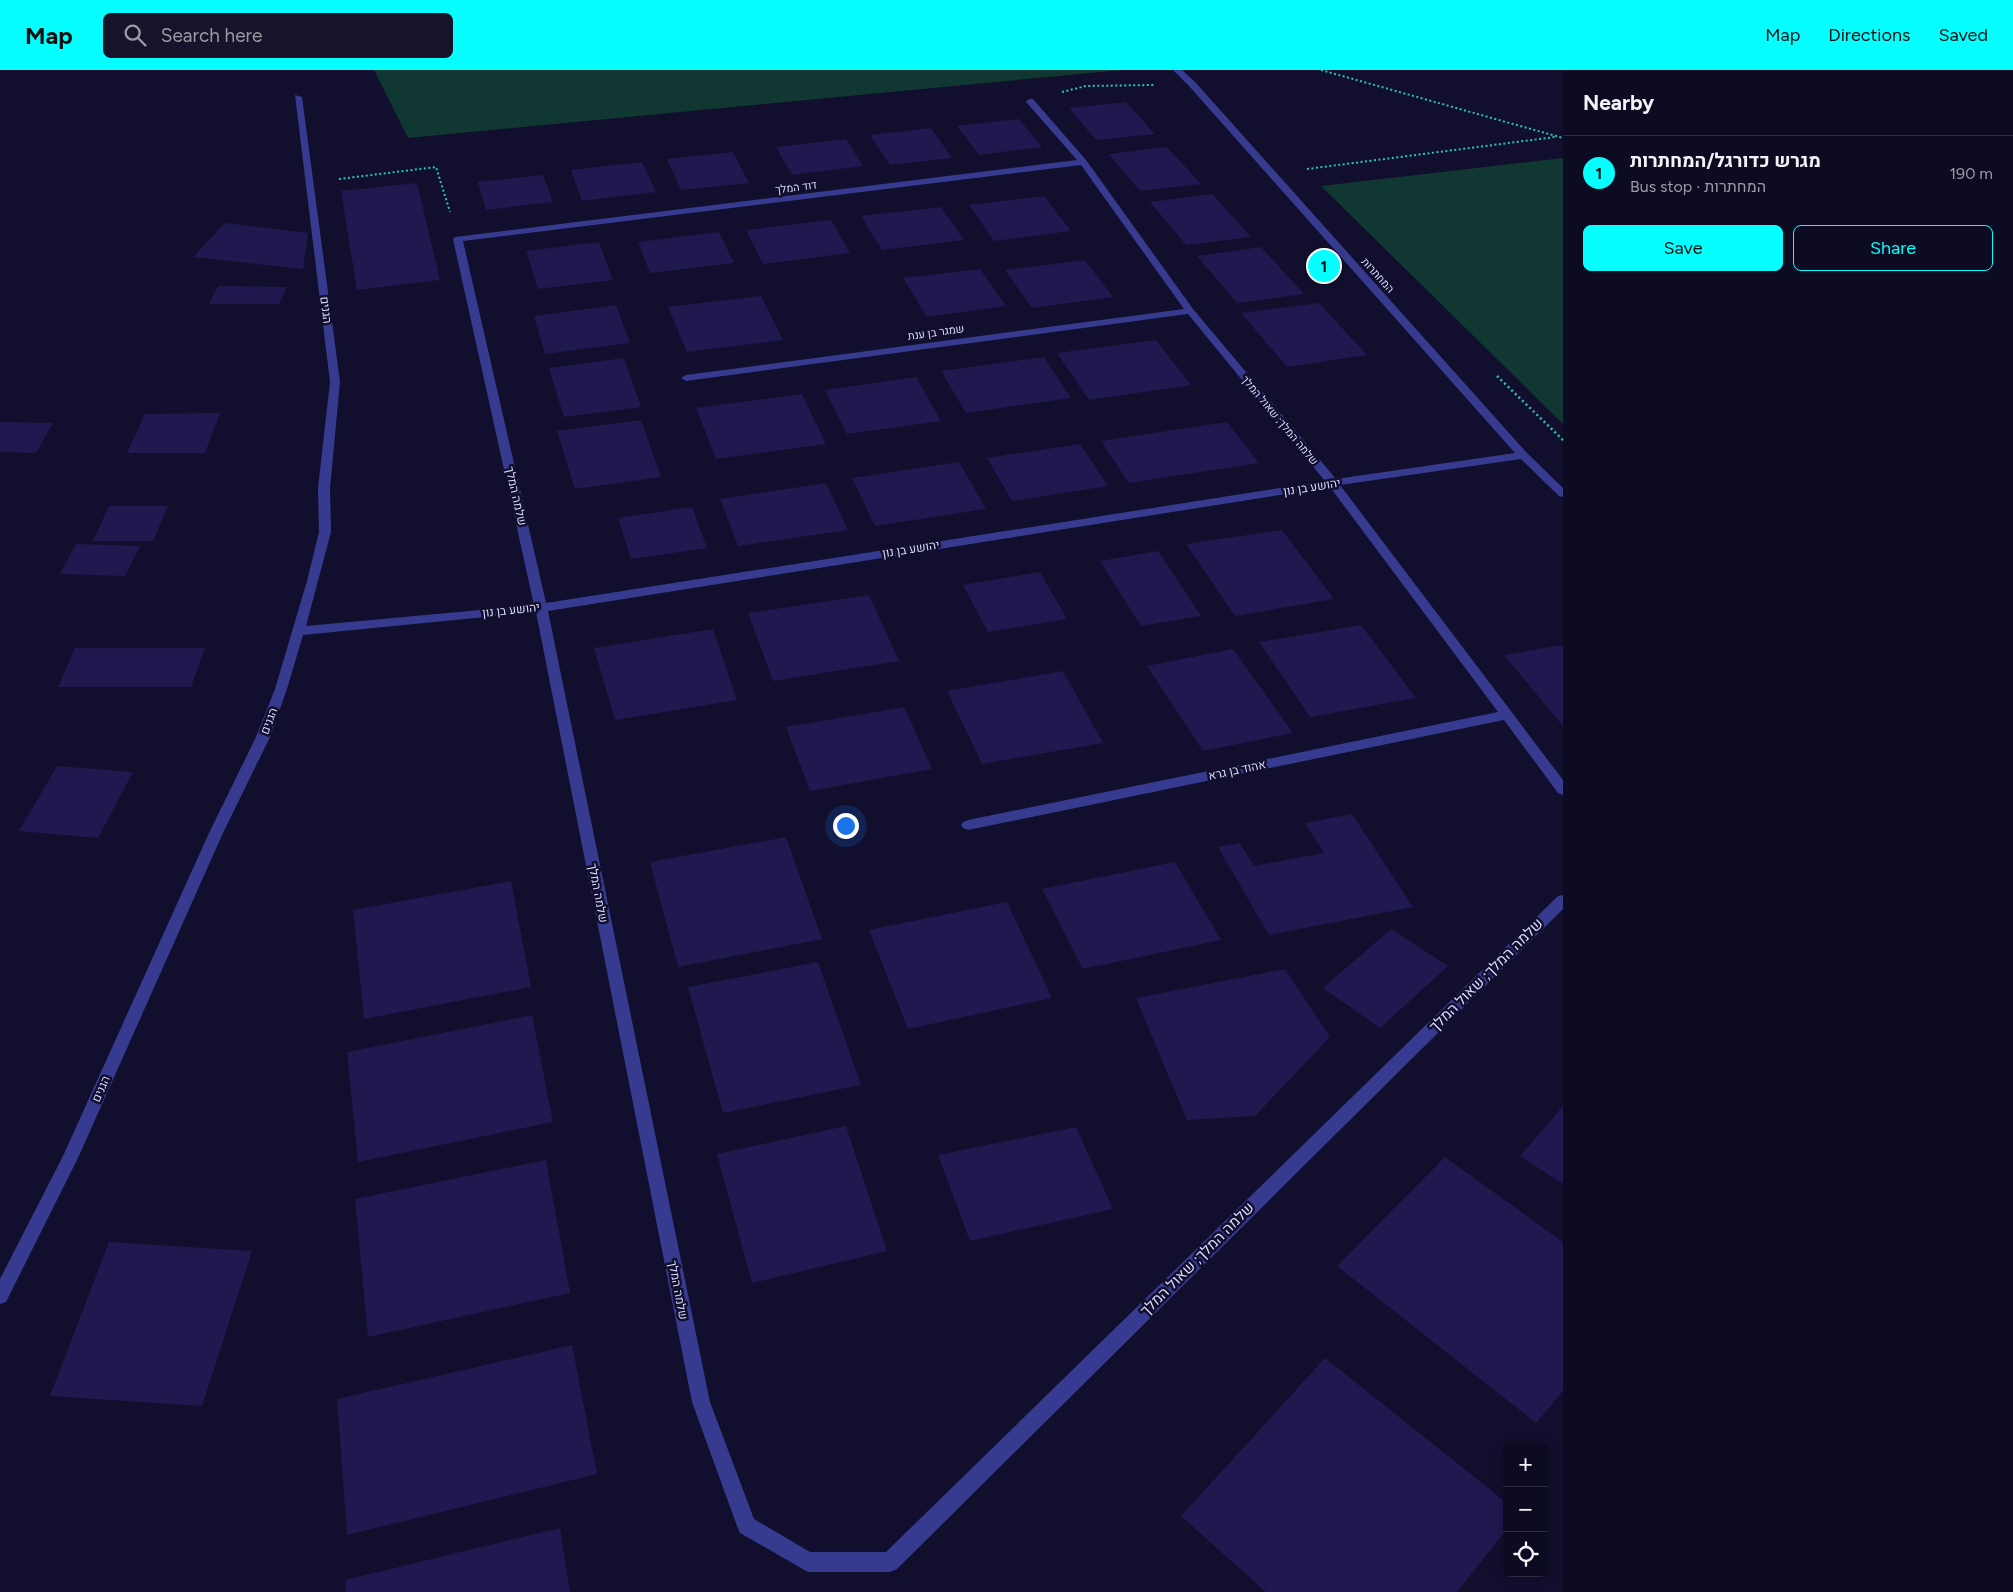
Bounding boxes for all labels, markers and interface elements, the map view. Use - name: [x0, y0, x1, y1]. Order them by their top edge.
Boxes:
- search box: [103, 13, 453, 58]
- text: Map: [25, 21, 73, 50]
- icon: search: [121, 21, 149, 49]
- text: Search here: [161, 24, 262, 47]
- text: Map: [1765, 24, 1800, 46]
- text: Directions: [1828, 24, 1910, 46]
- text: Saved: [1938, 24, 1988, 46]
- text: Nearby: [1583, 90, 1654, 115]
- text: מגרש כדורגל/המחתרות: [1630, 149, 1821, 172]
- text: 1: [1596, 164, 1602, 183]
- text: 190 m: [1950, 164, 1993, 183]
- text: Bus stop · המחתרות: [1630, 177, 1766, 196]
- street label: דוד המלך: [774, 178, 818, 197]
- button: Save: [1583, 225, 1783, 271]
- button: Share: [1793, 225, 1993, 271]
- pin: 1: [1308, 247, 1340, 285]
- street label: המחתרות: [1359, 255, 1397, 295]
- street label: הגנים: [317, 296, 335, 324]
- street label: שמגר בן ענת: [907, 322, 965, 343]
- street label: שלמה המלך; שאול המלך: [1238, 373, 1321, 468]
- street label: שלמה המלך: [502, 465, 530, 527]
- street label: יהושע בן נון: [1282, 476, 1342, 498]
- street label: יהושע בן נון: [881, 538, 941, 560]
- street label: יהושע בן נון: [482, 600, 540, 620]
- street label: הגנים: [258, 706, 280, 736]
- street label: אהוד בן גרא: [1207, 757, 1267, 783]
- your location: [833, 813, 859, 839]
- street label: שלמה המלך: [585, 862, 611, 924]
- street label: שלמה המלך; שאול המלך: [1425, 914, 1547, 1036]
- street label: הגנים: [89, 1074, 113, 1104]
- street label: שלמה המלך; שאול המלך: [1136, 1198, 1258, 1320]
- street label: שלמה המלך: [665, 1259, 691, 1321]
- map controls: [1503, 1442, 1548, 1577]
- button: +: [1503, 1442, 1548, 1487]
- button: −: [1503, 1487, 1548, 1532]
- button: locate: [1503, 1532, 1548, 1577]

